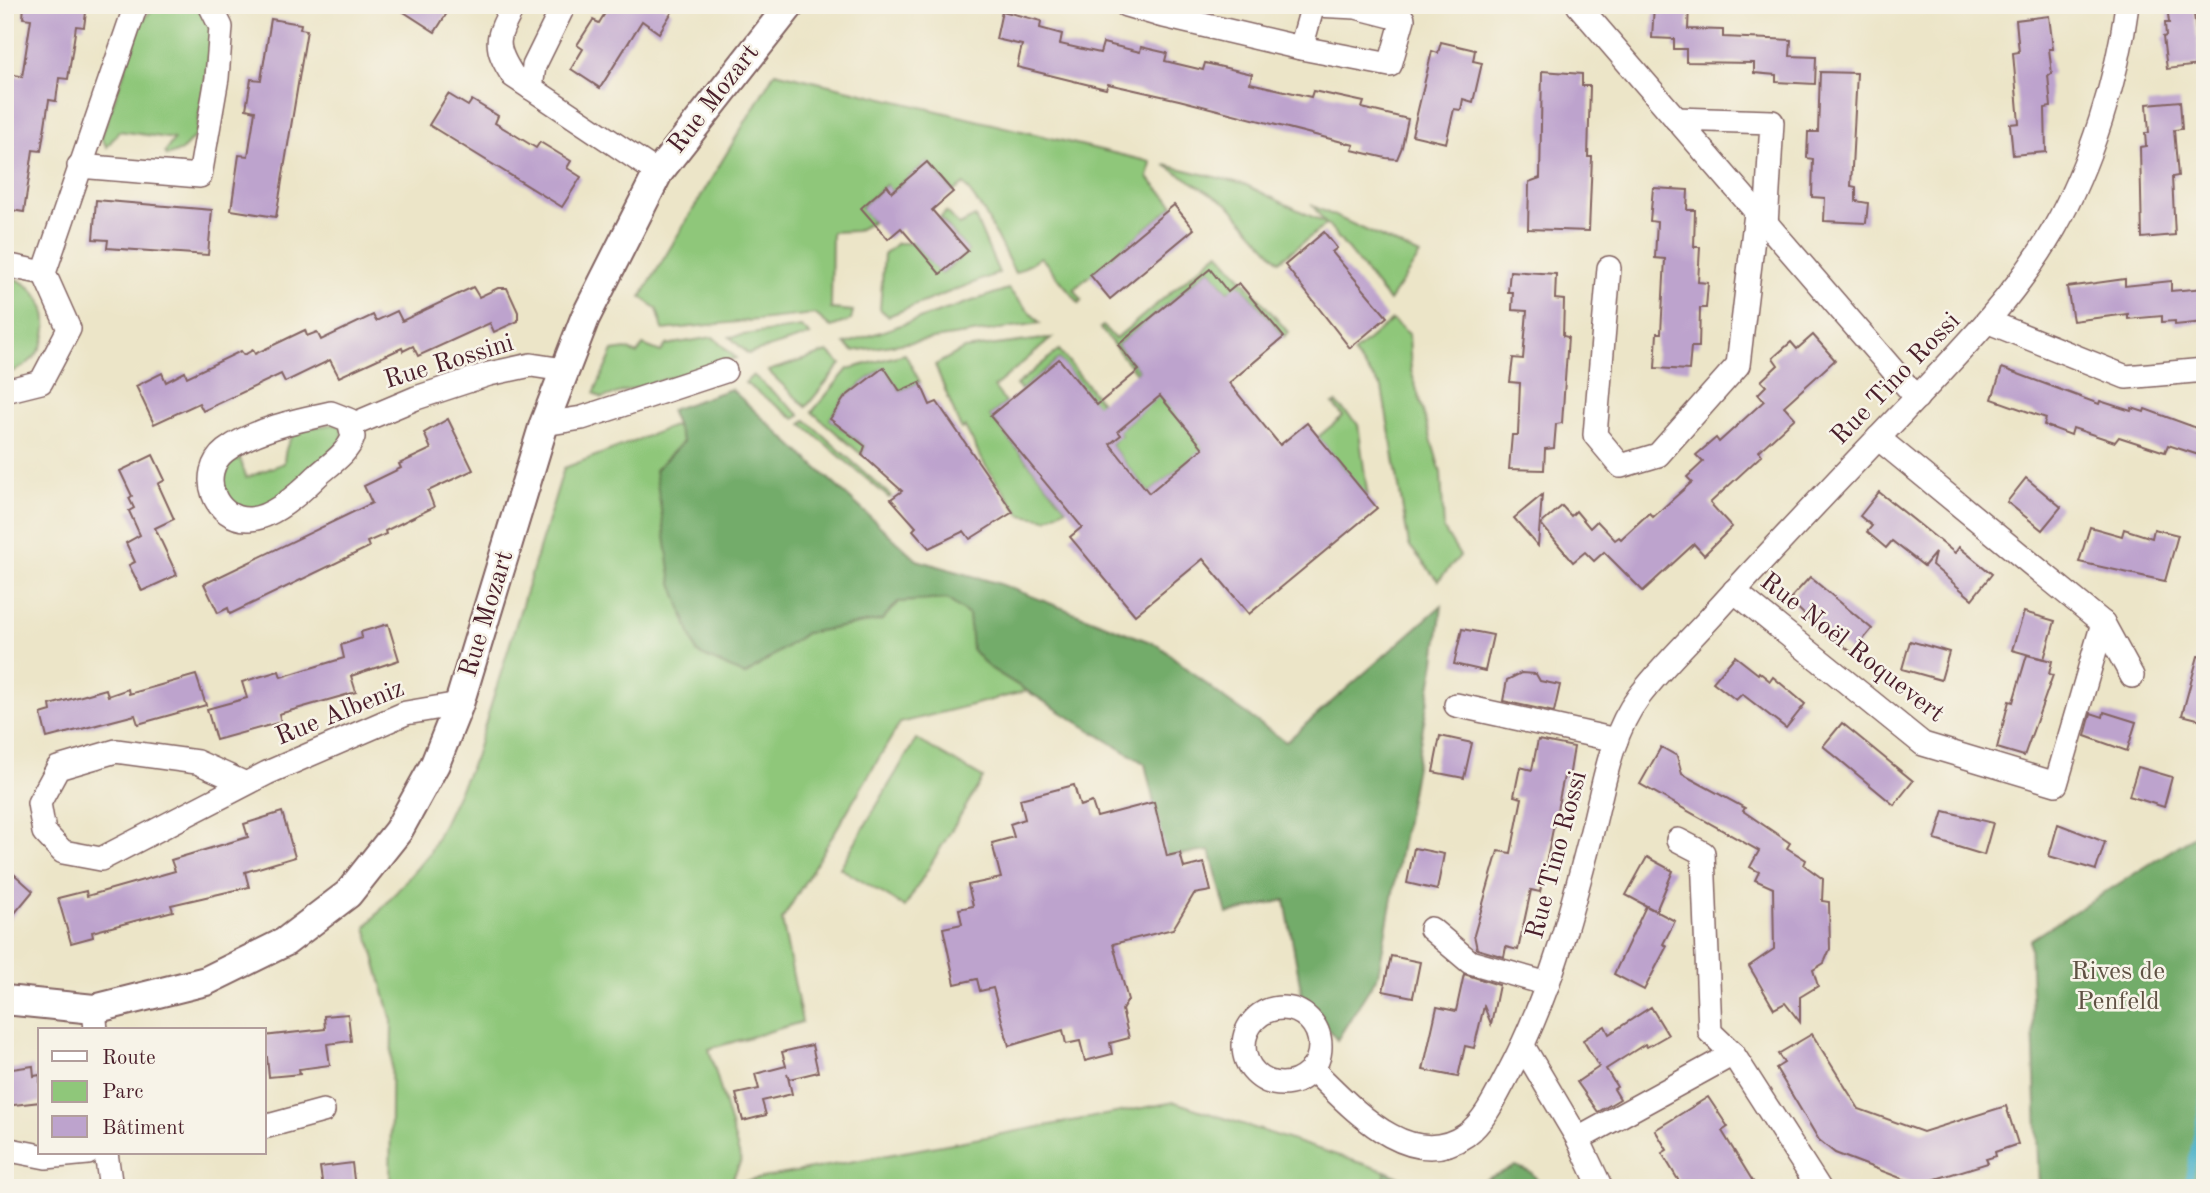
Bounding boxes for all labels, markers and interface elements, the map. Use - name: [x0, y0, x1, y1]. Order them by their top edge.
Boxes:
- street label: Rue Mozart: [664, 40, 764, 158]
- street label: Rue Tino Rossi: [1827, 308, 1965, 450]
- street label: Rue Rossini: [381, 330, 517, 394]
- street label: Rue Mozart: [455, 548, 519, 680]
- street label: Rue Noël Roquevert: [1755, 568, 1949, 728]
- street label: Rue Albeniz: [272, 675, 408, 751]
- street label: Rue Tino Rossi: [1522, 768, 1592, 942]
- park label: Rives de Penfeld: [2071, 959, 2165, 1015]
- legend: [38, 1028, 266, 1154]
- text: Route: [102, 1048, 156, 1069]
- text: Parc: [102, 1082, 144, 1103]
- text: Bâtiment: [102, 1118, 185, 1139]

